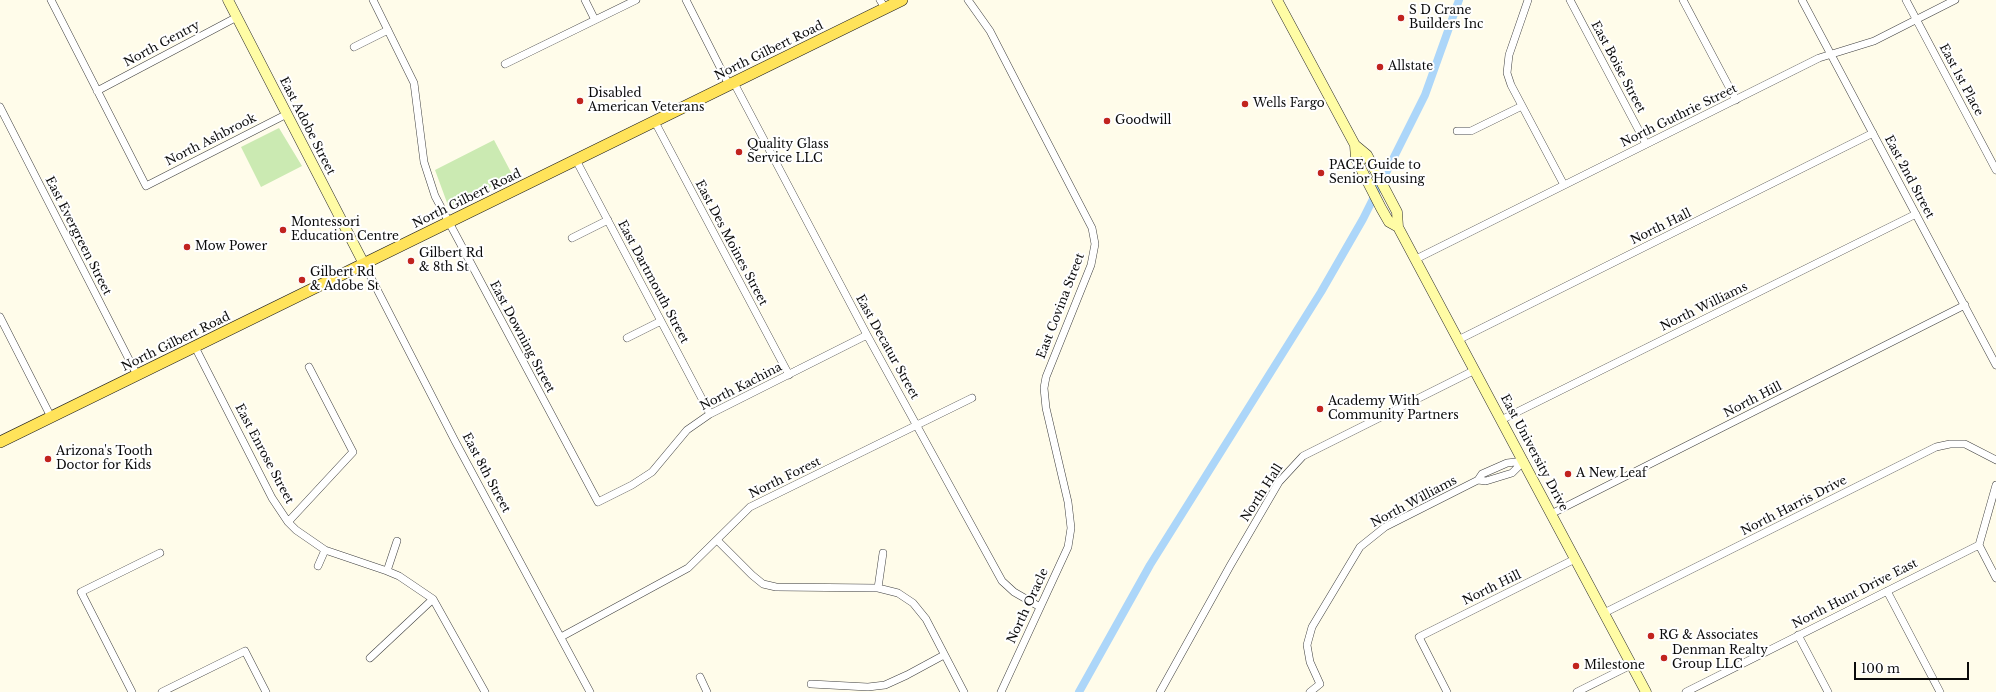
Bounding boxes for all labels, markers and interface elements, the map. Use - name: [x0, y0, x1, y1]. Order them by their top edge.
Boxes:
- place label: S D Crane Builders Inc: [1409, 4, 1483, 32]
- marker: S D Crane Builders Inc: [1396, 13, 1406, 23]
- street label: North Gentry: [122, 18, 202, 70]
- street label: North Gilbert Road: [712, 18, 826, 84]
- street label: East Boise Street: [1588, 19, 1648, 115]
- street label: East 1st Place: [1936, 41, 1986, 119]
- place label: Allstate: [1388, 60, 1433, 74]
- marker: Allstate: [1375, 62, 1385, 72]
- street label: East Adobe Street: [276, 75, 338, 177]
- street label: North Guthrie Street: [1618, 82, 1740, 150]
- place label: Disabled American Veterans: [588, 87, 704, 115]
- marker: Disabled American Veterans: [575, 96, 585, 106]
- place label: Wells Fargo: [1253, 97, 1325, 111]
- marker: Wells Fargo: [1240, 99, 1250, 109]
- street label: North Ashbrook: [163, 111, 259, 169]
- place label: Goodwill: [1115, 114, 1171, 128]
- marker: Goodwill: [1102, 116, 1112, 126]
- street label: East 2nd Street: [1881, 133, 1937, 221]
- place label: Quality Glass Service LLC: [747, 138, 829, 166]
- marker: Quality Glass Service LLC: [734, 147, 744, 157]
- place label: PACE Guide to Senior Housing: [1329, 159, 1425, 187]
- street label: North Gilbert Road: [410, 166, 524, 232]
- marker: PACE Guide to Senior Housing: [1316, 168, 1326, 178]
- street label: East Evergreen Street: [42, 174, 114, 298]
- street label: East Des Moines Street: [692, 178, 770, 308]
- street label: North Hall: [1628, 206, 1694, 248]
- place label: Montessori Education Centre: [291, 216, 399, 244]
- street label: East Dartmouth Street: [614, 218, 692, 346]
- marker: Montessori Education Centre: [278, 225, 288, 235]
- place label: Mow Power: [195, 240, 267, 254]
- marker: Mow Power: [182, 242, 192, 252]
- place label: Gilbert Rd & 8th St: [419, 247, 483, 275]
- street label: East Covina Street: [1034, 251, 1088, 361]
- marker: Gilbert Rd & 8th St: [406, 256, 416, 266]
- place label: Gilbert Rd & Adobe St: [310, 266, 379, 294]
- marker: Gilbert Rd & Adobe St: [297, 275, 307, 285]
- street label: East Downing Street: [486, 279, 558, 395]
- street label: North Williams: [1658, 280, 1750, 334]
- street label: East Decatur Street: [852, 292, 922, 402]
- street label: North Gilbert Road: [119, 309, 233, 375]
- street label: North Kachina: [698, 360, 784, 414]
- street label: North Hill: [1722, 379, 1784, 421]
- street label: East University Drive: [1497, 392, 1571, 514]
- place label: Academy With Community Partners: [1328, 395, 1459, 423]
- street label: East Enrose Street: [232, 402, 296, 506]
- marker: Academy With Community Partners: [1315, 404, 1325, 414]
- street label: East 8th Street: [459, 431, 513, 515]
- place label: Arizona's Tooth Doctor for Kids: [56, 445, 152, 473]
- marker: Arizona's Tooth Doctor for Kids: [43, 454, 53, 464]
- street label: North Forest: [747, 454, 823, 502]
- street label: North Hall: [1238, 461, 1286, 525]
- place label: A New Leaf: [1576, 467, 1647, 481]
- marker: A New Leaf: [1563, 469, 1573, 479]
- street label: North Williams: [1369, 473, 1459, 531]
- street label: North Harris Drive: [1739, 473, 1849, 539]
- street label: North Hunt Drive East: [1790, 556, 1920, 632]
- street label: North Oracle: [1004, 566, 1052, 646]
- street label: North Hill: [1460, 568, 1524, 608]
- place label: RG & Associates: [1659, 629, 1758, 643]
- marker: RG & Associates: [1646, 631, 1656, 641]
- place label: Denman Realty Group LLC: [1672, 644, 1768, 672]
- marker: Denman Realty Group LLC: [1659, 653, 1669, 663]
- scale bar: [1856, 654, 1971, 680]
- place label: Milestone: [1584, 659, 1645, 673]
- marker: Milestone: [1571, 661, 1581, 671]
- text: 100 m: [1861, 661, 1900, 676]

